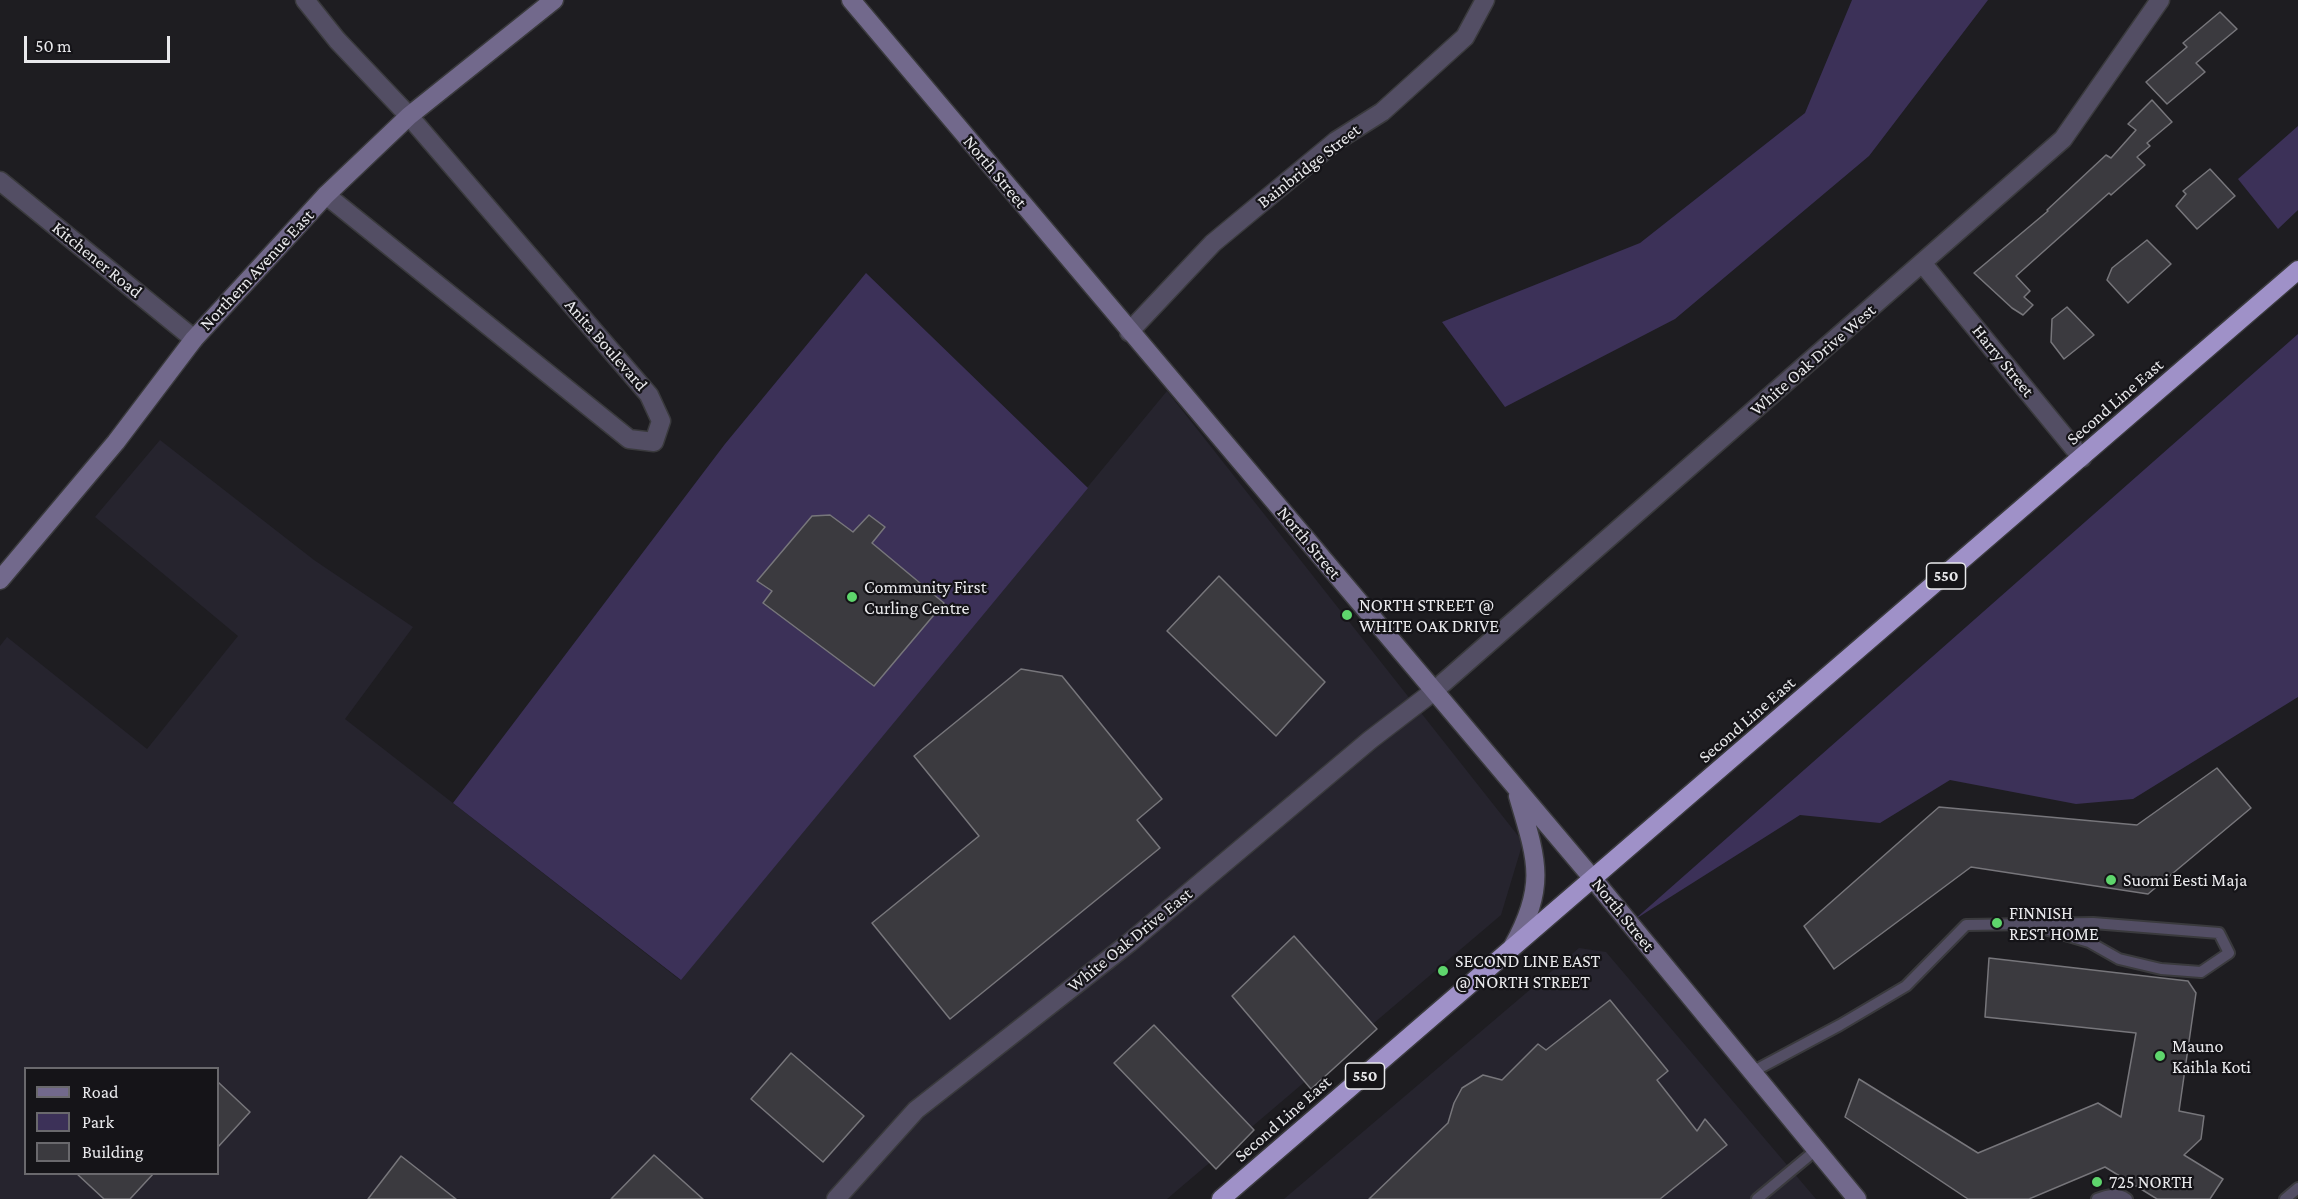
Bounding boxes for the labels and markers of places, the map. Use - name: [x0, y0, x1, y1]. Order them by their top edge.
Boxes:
- place label: Community First Curling Centre: [864, 576, 987, 618]
- marker: Community First Curling Centre: [845, 590, 859, 604]
- place label: NORTH STREET @ WHITE OAK DRIVE: [1359, 594, 1499, 636]
- marker: NORTH STREET @ WHITE OAK DRIVE: [1340, 608, 1354, 622]
- place label: Suomi Eesti Maja: [2123, 869, 2247, 891]
- marker: Suomi Eesti Maja: [2104, 873, 2118, 887]
- place label: FINNISH REST HOME: [2009, 902, 2099, 944]
- marker: FINNISH REST HOME: [1990, 916, 2004, 930]
- place label: SECOND LINE EAST @ NORTH STREET: [1455, 950, 1600, 992]
- marker: SECOND LINE EAST @ NORTH STREET: [1436, 964, 1450, 978]
- place label: Mauno Kaihla Koti: [2172, 1035, 2251, 1078]
- marker: Mauno Kaihla Koti: [2153, 1049, 2167, 1063]
- place label: 725 NORTH: [2109, 1171, 2193, 1193]
- marker: 725 NORTH: [2090, 1175, 2104, 1189]

